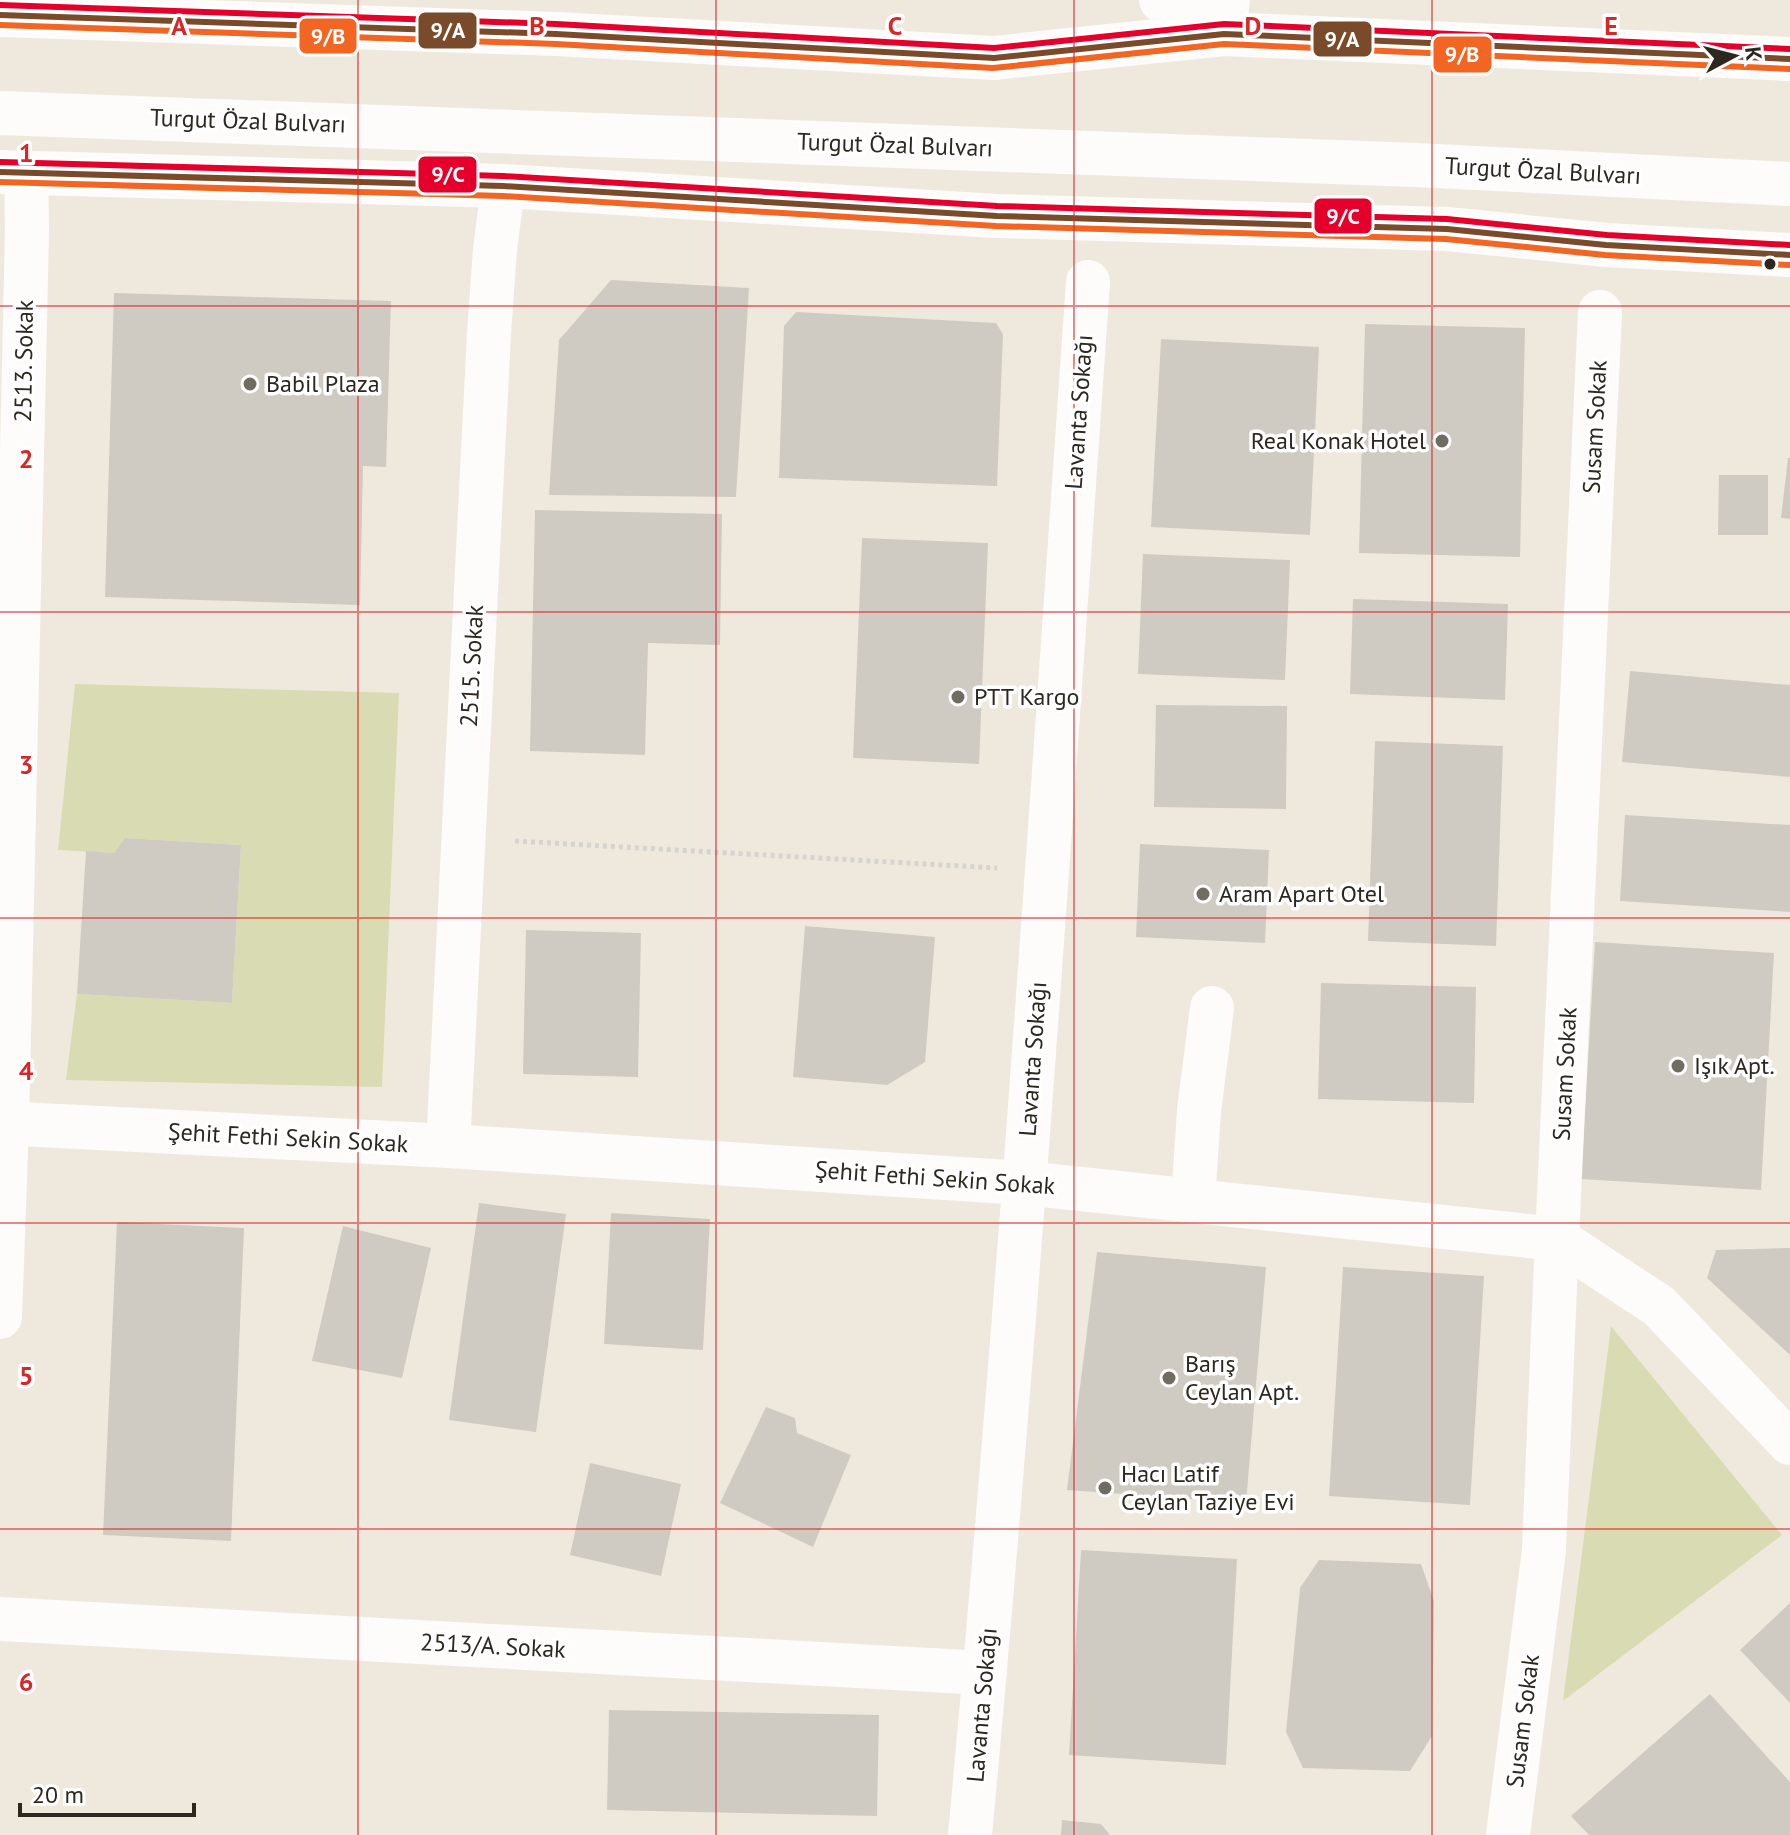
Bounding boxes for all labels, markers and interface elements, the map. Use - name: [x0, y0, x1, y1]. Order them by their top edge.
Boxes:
- text: A: [171, 9, 187, 42]
- text: B: [529, 9, 545, 42]
- text: C: [888, 9, 902, 42]
- text: D: [1245, 9, 1261, 42]
- text: E: [1604, 9, 1618, 42]
- line badge: 9/A: [417, 11, 478, 50]
- text: 9/A: [431, 16, 466, 44]
- north arrow: [1694, 16, 1774, 96]
- line badge: 9/B: [298, 17, 358, 55]
- line badge: 9/A: [1312, 20, 1373, 58]
- text: 9/B: [311, 22, 345, 50]
- text: 9/A: [1325, 25, 1360, 53]
- line badge: 9/B: [1432, 35, 1493, 74]
- text: 9/B: [1445, 40, 1479, 68]
- text: K: [1739, 45, 1769, 62]
- street label: Turgut Özal Bulvarı: [149, 102, 347, 139]
- street label: Turgut Özal Bulvarı: [796, 126, 994, 163]
- text: 1: [19, 136, 33, 169]
- street label: Turgut Özal Bulvarı: [1444, 150, 1642, 191]
- line badge: 9/C: [417, 155, 478, 194]
- text: 9/C: [431, 160, 465, 188]
- line badge: 9/C: [1313, 197, 1373, 235]
- text: 9/C: [1326, 202, 1360, 230]
- unlabelled marker: [1762, 256, 1778, 272]
- street label: 2513. Sokak: [7, 299, 40, 423]
- street label: Lavanta Sokağı: [1058, 333, 1099, 490]
- street label: Susam Sokak: [1576, 359, 1614, 495]
- place label: Babil Plaza: [266, 368, 380, 399]
- marker: Babil Plaza: [241, 375, 259, 393]
- place label: Real Konak Hotel: [1251, 425, 1426, 456]
- marker: Real Konak Hotel: [1433, 432, 1451, 450]
- text: 2: [19, 442, 33, 475]
- street label: 2515. Sokak: [453, 603, 490, 728]
- place label: PTT Kargo: [974, 681, 1079, 712]
- marker: PTT Kargo: [949, 688, 967, 706]
- text: 3: [19, 748, 33, 781]
- place label: Aram Apart Otel: [1219, 878, 1384, 909]
- marker: Aram Apart Otel: [1194, 885, 1212, 903]
- street label: Lavanta Sokağı: [1012, 980, 1053, 1137]
- street label: Susam Sokak: [1546, 1006, 1584, 1142]
- place label: Işık Apt.: [1694, 1050, 1775, 1081]
- text: 4: [19, 1054, 34, 1087]
- marker: Işık Apt.: [1669, 1057, 1687, 1075]
- street label: Şehit Fethi Sekin Sokak: [167, 1116, 409, 1159]
- street label: Şehit Fethi Sekin Sokak: [814, 1154, 1057, 1201]
- place label: Barış Ceylan Apt.: [1185, 1348, 1299, 1407]
- text: 5: [19, 1359, 33, 1392]
- marker: Barış Ceylan Apt.: [1160, 1369, 1178, 1387]
- place label: Hacı Latif Ceylan Taziye Evi: [1121, 1458, 1295, 1517]
- marker: Hacı Latif Ceylan Taziye Evi: [1096, 1479, 1114, 1497]
- street label: 2513/A. Sokak: [419, 1626, 567, 1665]
- street label: Lavanta Sokağı: [959, 1626, 1004, 1784]
- street label: Susam Sokak: [1499, 1652, 1546, 1789]
- text: 6: [19, 1665, 33, 1698]
- scale bar: [20, 1767, 194, 1817]
- text: 20 m: [32, 1779, 84, 1810]

